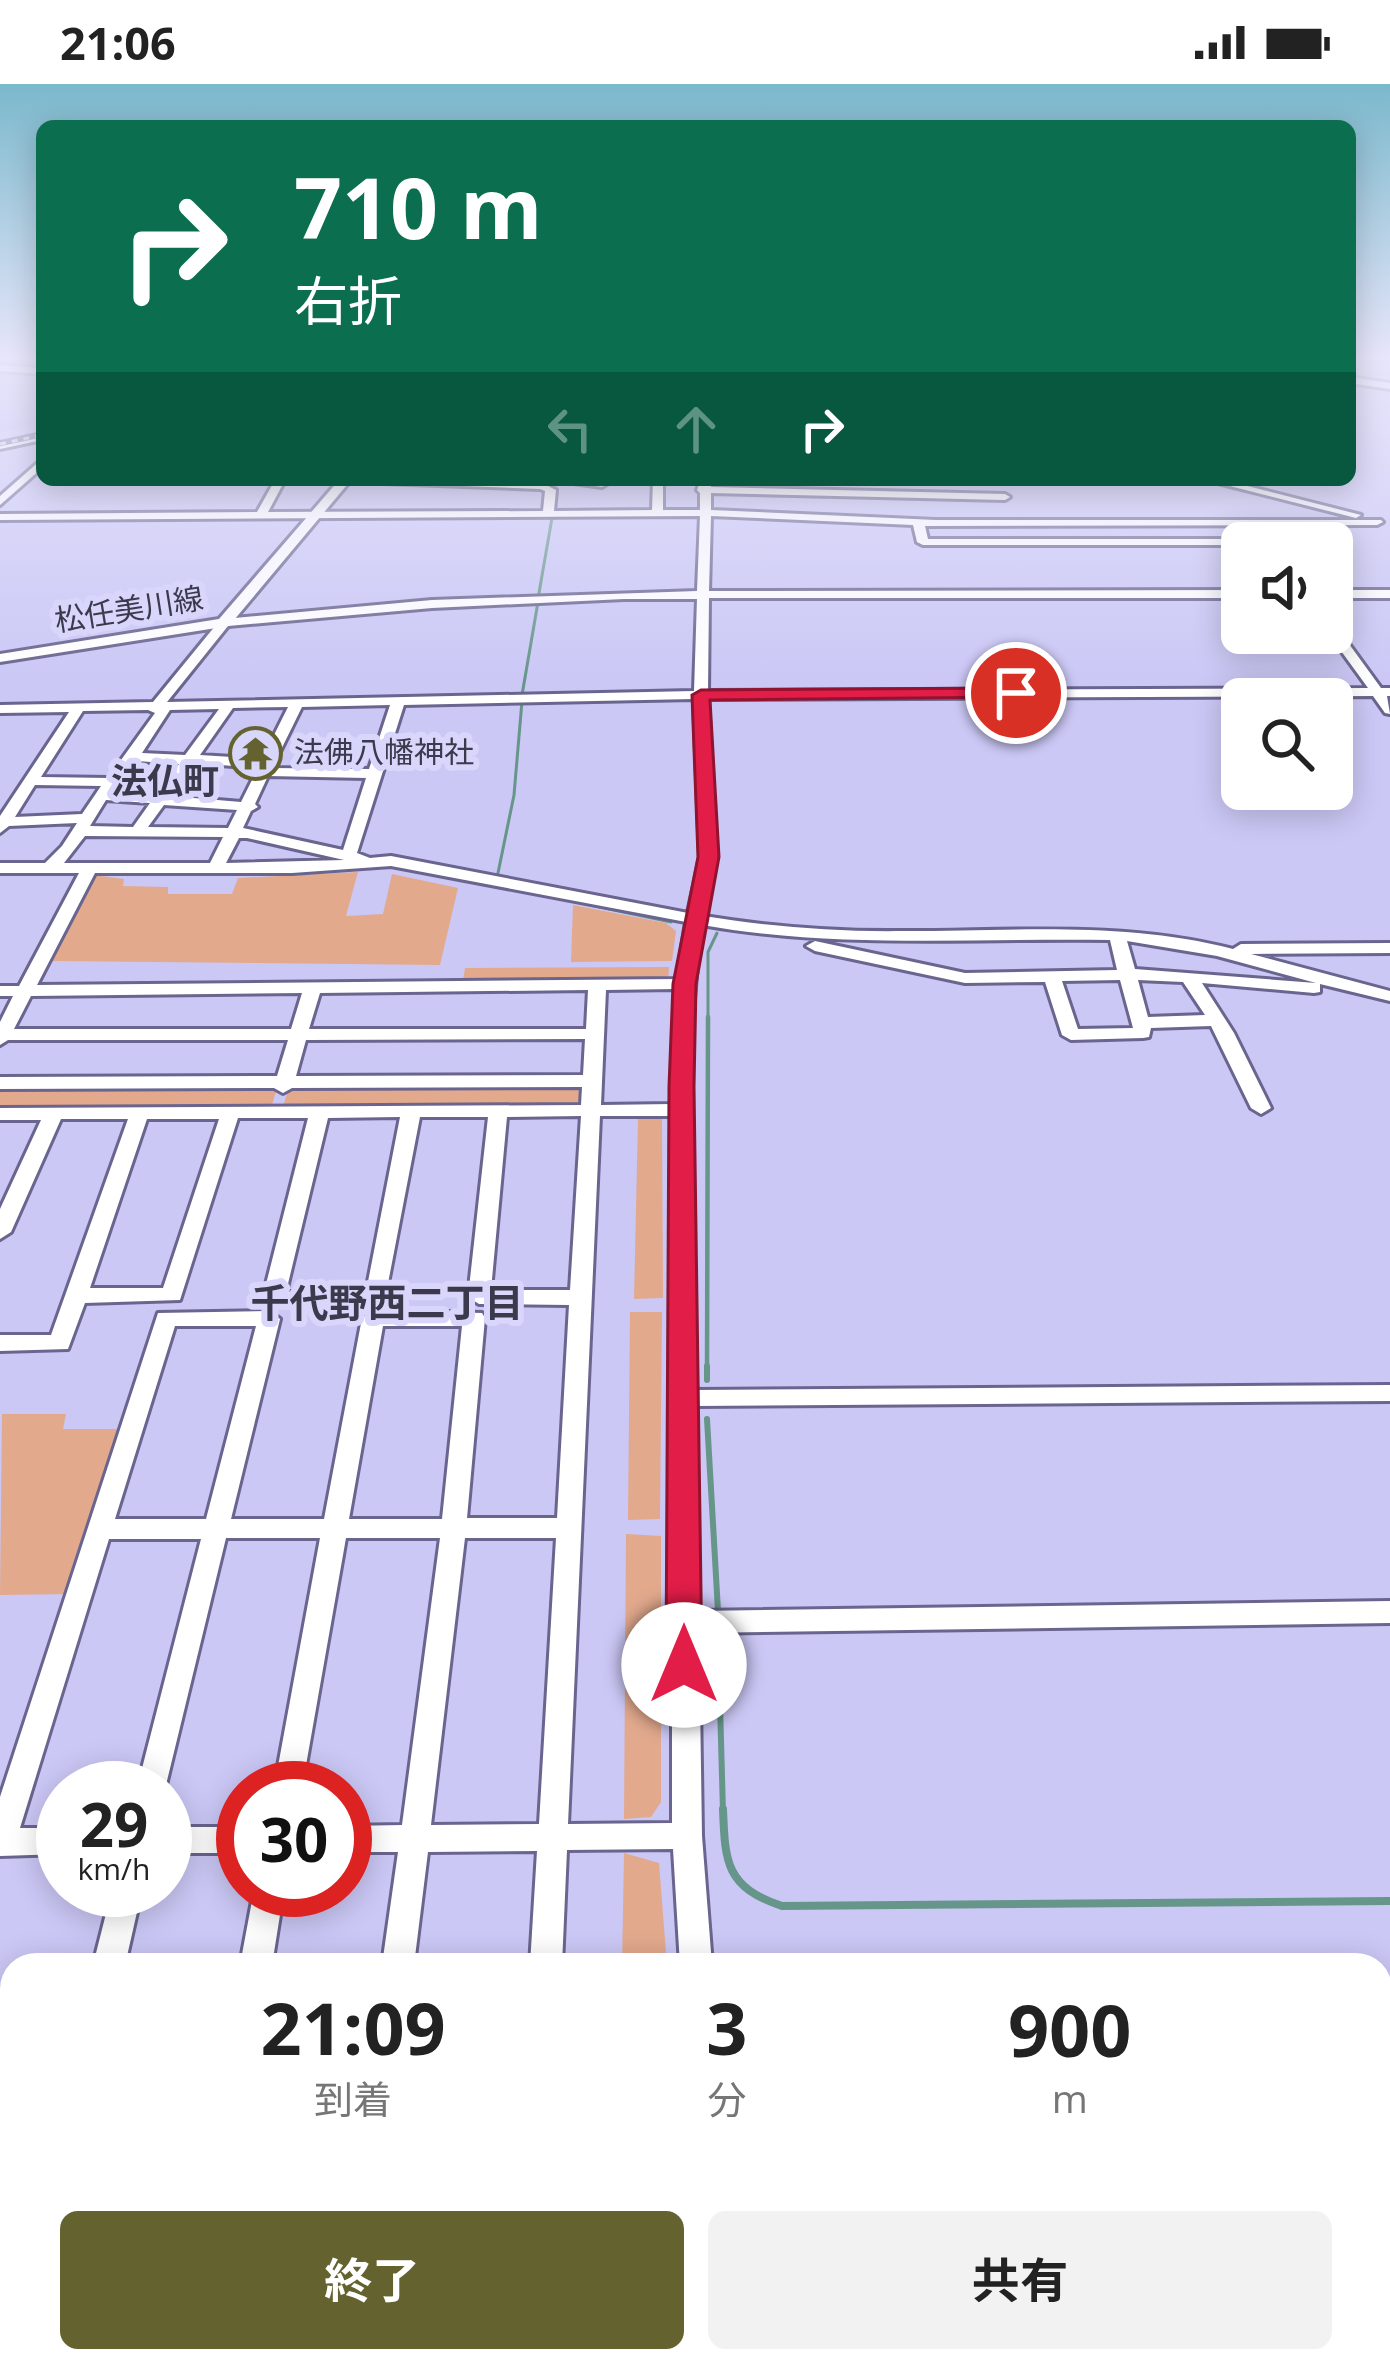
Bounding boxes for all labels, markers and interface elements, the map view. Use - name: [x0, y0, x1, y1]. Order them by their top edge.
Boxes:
- text: 21:06: [60, 12, 176, 73]
- text: 710 m: [294, 149, 542, 264]
- icon: right: [96, 168, 252, 324]
- text: 右折: [294, 263, 402, 337]
- icon: left: [537, 396, 603, 462]
- icon: ahead: [663, 396, 729, 462]
- icon: right: [789, 396, 855, 462]
- map controls: [1221, 522, 1353, 810]
- button: sound: [1221, 522, 1353, 654]
- street label: 松任美川線: [51, 577, 206, 640]
- pin: [965, 642, 1067, 744]
- icon: arrive: [983, 660, 1049, 726]
- button: search: [1221, 678, 1353, 810]
- temple icon: 法佛八幡神社: [227, 725, 283, 781]
- place label: 法佛八幡神社: [294, 731, 474, 772]
- district label: 法仏町: [111, 756, 219, 805]
- district label: 千代野西二丁目: [250, 1275, 524, 1328]
- position arrow: [621, 1602, 747, 1728]
- speed limit sign: 30: [216, 1761, 372, 1917]
- text: 29: [80, 1783, 148, 1865]
- text: km/h: [78, 1848, 150, 1889]
- text: 21:09: [261, 1978, 446, 2076]
- text: 3: [706, 1978, 747, 2076]
- text: 900: [1008, 1980, 1131, 2078]
- text: m: [1052, 2071, 1088, 2124]
- text: 到着: [314, 2072, 392, 2125]
- text: 分: [707, 2072, 746, 2125]
- button: 終了: [60, 2211, 684, 2349]
- button: 共有: [708, 2211, 1332, 2349]

